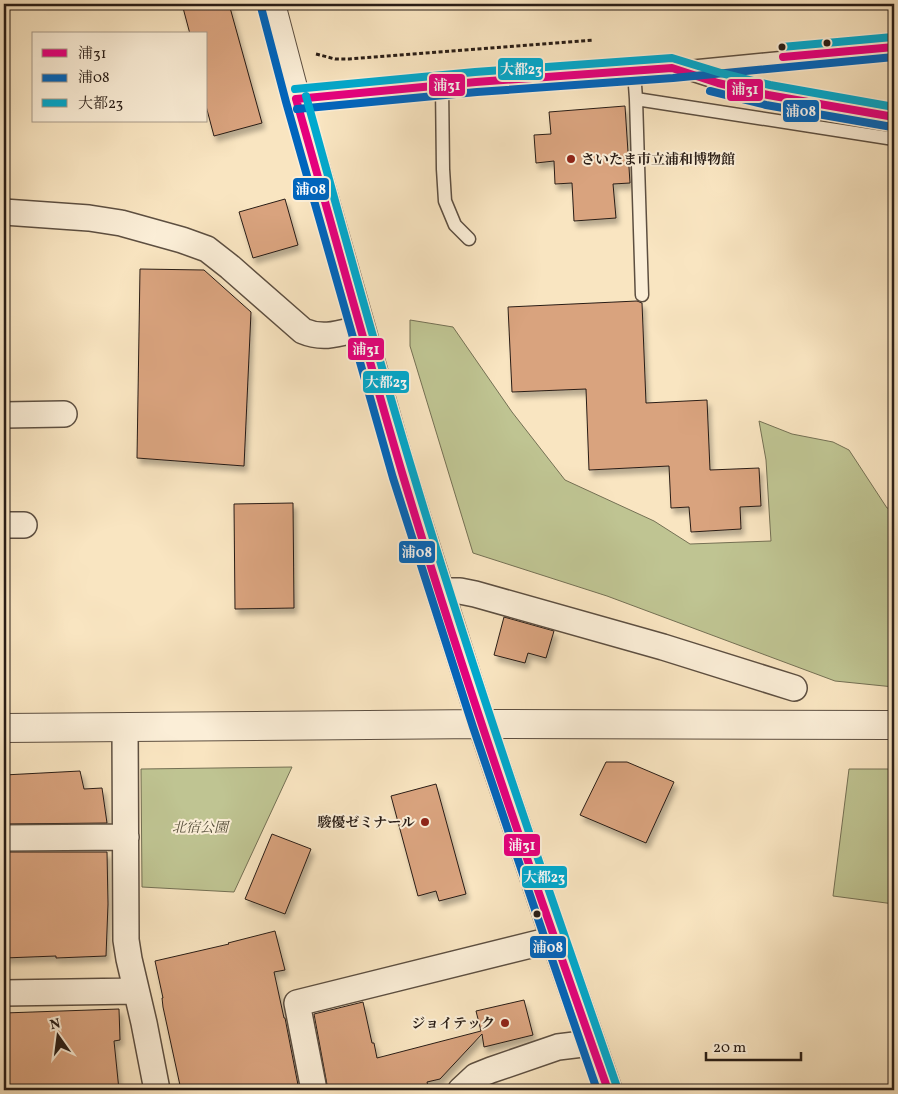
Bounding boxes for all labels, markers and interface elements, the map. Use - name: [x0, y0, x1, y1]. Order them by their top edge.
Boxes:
- legend: [32, 32, 208, 122]
- unlabelled marker: [822, 38, 832, 48]
- unlabelled marker: [777, 42, 787, 52]
- text: 浦31: [78, 44, 107, 65]
- line badge: 大都23: [497, 57, 544, 81]
- text: 大都23: [500, 61, 542, 80]
- text: 浦08: [78, 68, 110, 89]
- line badge: 浦31: [428, 73, 466, 97]
- text: 浦31: [434, 77, 460, 96]
- line badge: 浦31: [726, 78, 764, 102]
- text: 浦31: [732, 81, 758, 100]
- text: 大都23: [78, 94, 123, 115]
- line badge: 浦08: [782, 99, 820, 123]
- text: 浦08: [786, 103, 816, 122]
- place label: さいたま市立浦和博物館: [581, 151, 735, 170]
- marker: さいたま市立浦和博物館: [565, 153, 577, 165]
- line badge: 浦08: [292, 177, 330, 201]
- text: 浦08: [296, 181, 326, 200]
- line badge: 浦31: [347, 337, 385, 361]
- text: 浦31: [353, 341, 379, 360]
- line badge: 大都23: [362, 370, 410, 394]
- text: 大都23: [365, 374, 407, 393]
- line badge: 浦08: [398, 540, 436, 564]
- text: 浦08: [402, 544, 432, 563]
- place label: 駿優ゼミナール: [317, 814, 415, 833]
- marker: 駿優ゼミナール: [419, 816, 431, 828]
- park label: 北宿公園: [172, 819, 230, 838]
- line badge: 浦31: [503, 833, 541, 857]
- text: 浦31: [509, 837, 535, 856]
- line badge: 大都23: [521, 865, 568, 889]
- text: 大都23: [523, 869, 565, 888]
- unlabelled marker: [532, 909, 542, 919]
- line badge: 浦08: [529, 935, 567, 959]
- text: 浦08: [533, 939, 563, 958]
- north arrow: [32, 1012, 82, 1062]
- text: N: [48, 1014, 62, 1035]
- place label: ジョイテック: [411, 1015, 495, 1034]
- marker: ジョイテック: [499, 1017, 511, 1029]
- scale bar: [706, 1029, 800, 1061]
- text: 20 m: [713, 1038, 746, 1059]

